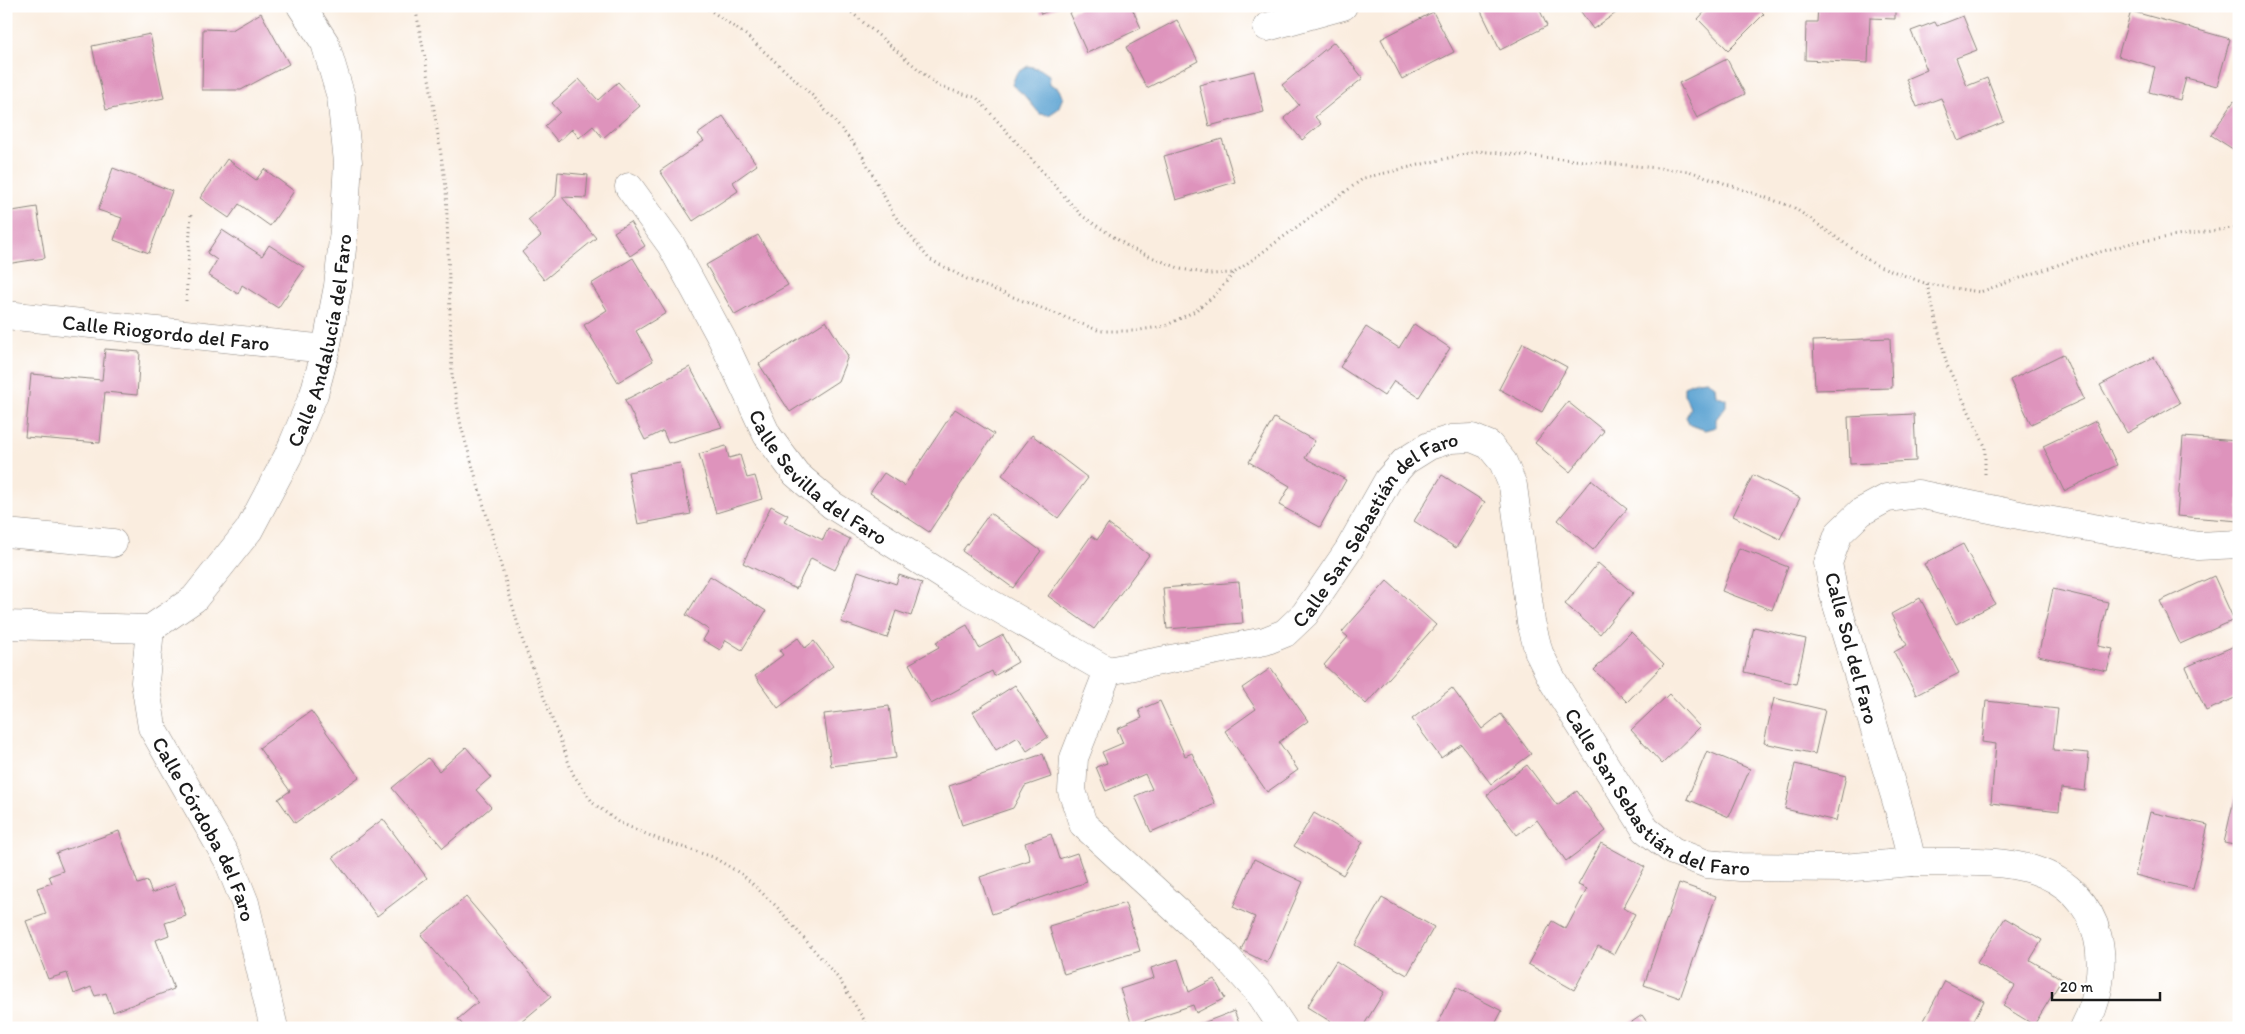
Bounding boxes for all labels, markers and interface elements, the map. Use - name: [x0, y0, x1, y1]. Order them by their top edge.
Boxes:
- street label: Calle Andalucía del Faro: [281, 232, 356, 451]
- street label: Calle Riogordo del Faro: [61, 309, 271, 355]
- street label: Calle Sevilla del Faro: [744, 405, 893, 550]
- street label: Calle San Sebastián del Faro: [1286, 426, 1459, 633]
- street label: Calle Sol del Faro: [1820, 569, 1884, 727]
- street label: Calle San Sebastián del Faro: [1560, 703, 1750, 880]
- street label: Calle Córdoba del Faro: [147, 732, 261, 924]
- scale bar: [2052, 969, 2160, 1001]
- text: 20 m: [2060, 978, 2094, 996]

